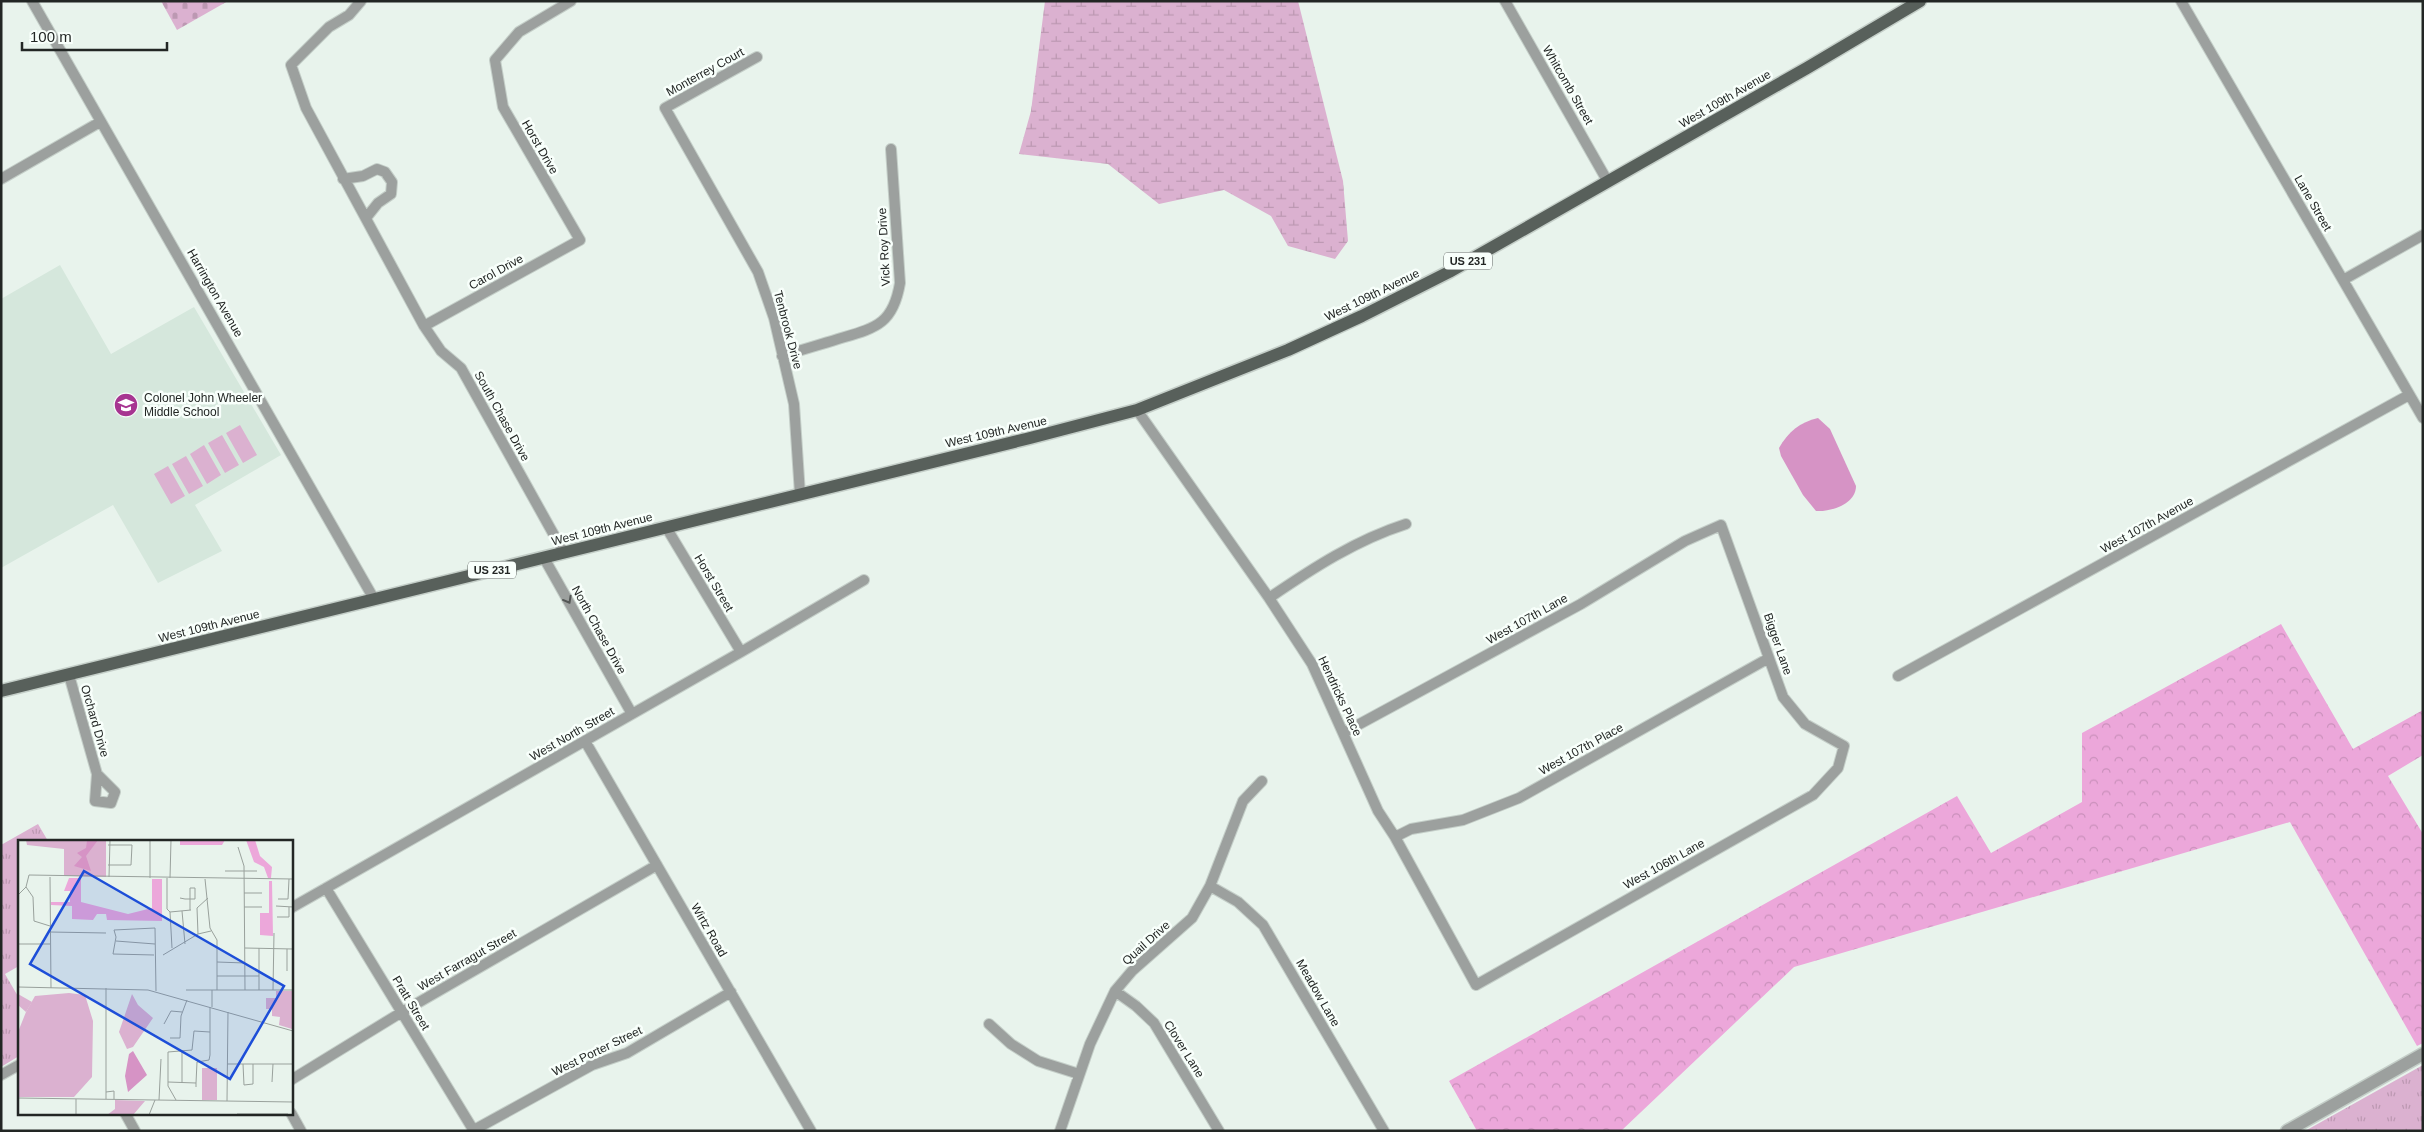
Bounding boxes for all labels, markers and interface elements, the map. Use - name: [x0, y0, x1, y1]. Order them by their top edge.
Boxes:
- scale bar: [22, 20, 168, 52]
- text: 100 m: [30, 28, 72, 45]
- street label: Whitcomb Street: [1540, 43, 1597, 127]
- street label: Monterrey Court: [664, 45, 747, 99]
- street label: West 109th Avenue: [1677, 67, 1774, 131]
- street label: Horst Drive: [519, 118, 561, 177]
- street label: Lane Street: [2291, 173, 2335, 234]
- street label: Vick Roy Drive: [875, 207, 893, 287]
- street label: Harrington Avenue: [184, 247, 246, 340]
- street label: Carol Drive: [466, 251, 526, 293]
- road number: US 231: [1444, 252, 1492, 270]
- street label: West 109th Avenue: [1322, 266, 1422, 324]
- street label: Tenbrook Drive: [771, 289, 805, 371]
- street label: South Chase Drive: [471, 369, 533, 464]
- place label: Colonel John Wheeler Middle School: [144, 391, 262, 419]
- school or university icon: Colonel John Wheeler Middle School: [113, 392, 139, 418]
- street label: West 109th Avenue: [944, 413, 1048, 450]
- street label: West 107th Avenue: [2098, 494, 2196, 556]
- street label: West 109th Avenue: [550, 510, 654, 548]
- street label: Horst Street: [692, 552, 737, 615]
- road number: US 231: [468, 562, 516, 578]
- street label: North Chase Drive: [569, 583, 629, 677]
- street label: West 107th Lane: [1484, 591, 1570, 647]
- one-way arrow: [562, 595, 572, 604]
- street label: West 109th Avenue: [157, 607, 261, 645]
- street label: Bigger Lane: [1761, 611, 1795, 677]
- street label: Hendricks Place: [1315, 654, 1365, 739]
- street label: Orchard Drive: [78, 683, 112, 759]
- street label: West North Street: [527, 704, 617, 764]
- street label: West 107th Place: [1537, 720, 1626, 778]
- street label: West 106th Lane: [1621, 836, 1707, 892]
- inset map: [18, 840, 292, 1114]
- street label: Wirtz Road: [688, 901, 730, 959]
- street label: Quail Drive: [1119, 918, 1173, 968]
- street label: West Farragut Street: [415, 926, 519, 994]
- street label: Meadow Lane: [1293, 957, 1343, 1029]
- street label: Pratt Street: [389, 973, 433, 1033]
- street label: Clover Lane: [1161, 1018, 1207, 1080]
- street label: West Porter Street: [550, 1023, 645, 1079]

